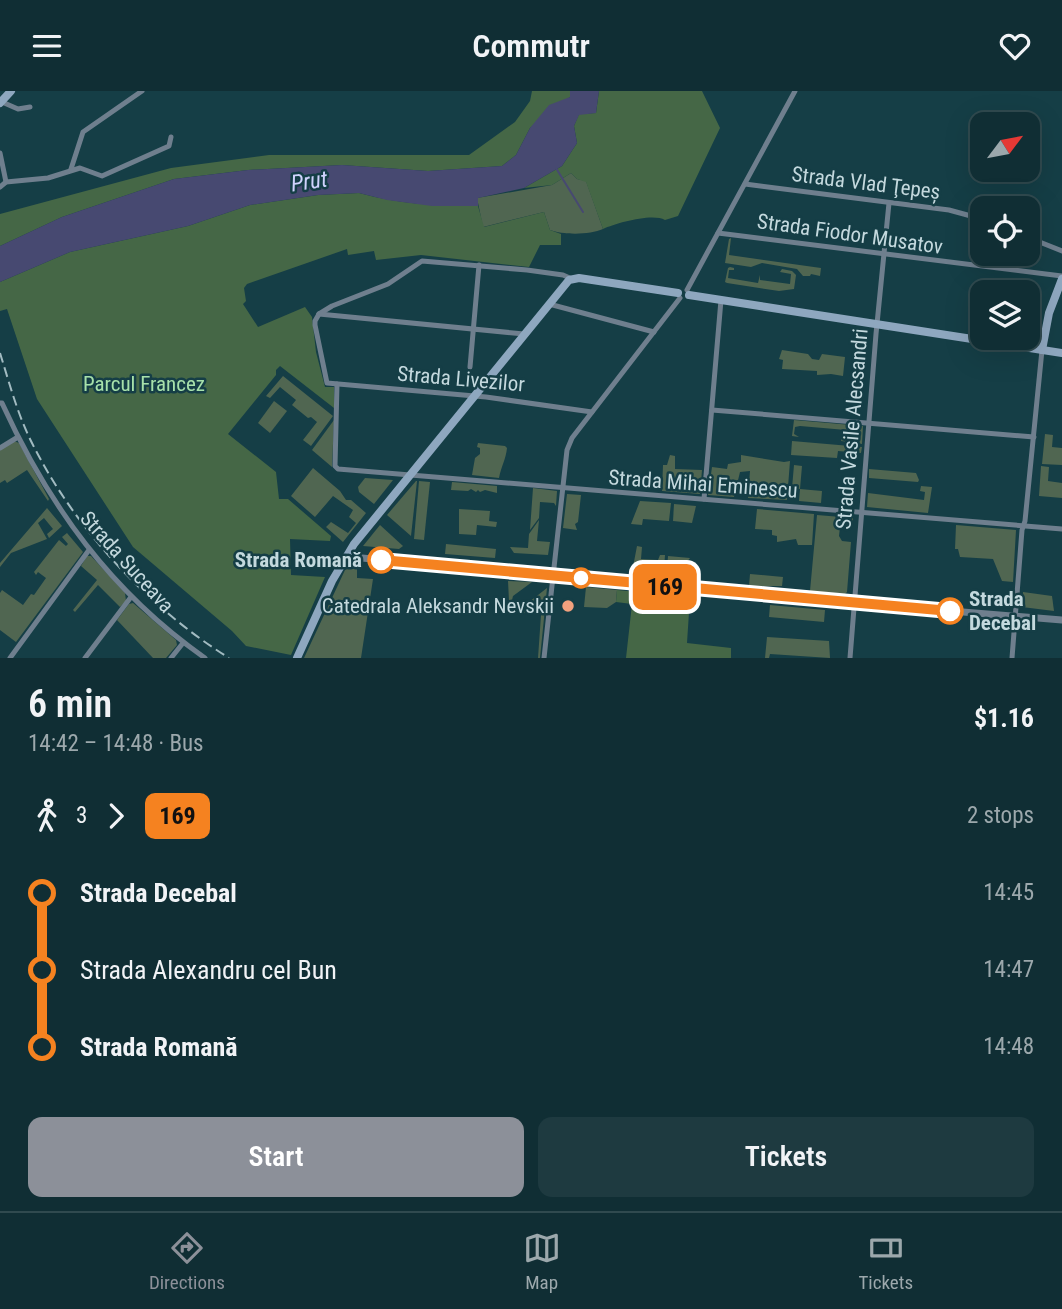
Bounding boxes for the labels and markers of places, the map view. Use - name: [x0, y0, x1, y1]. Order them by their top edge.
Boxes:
- marker: Strada Romană: [368, 547, 394, 573]
- place label: Strada Romană: [235, 548, 362, 572]
- unlabelled marker: [571, 568, 591, 588]
- place label: Strada Decebal: [969, 587, 1036, 635]
- place label: Catedrala Aleksandr Nevskii: [322, 594, 554, 618]
- marker: Catedrala Aleksandr Nevskii: [560, 598, 576, 614]
- marker: Strada Decebal: [937, 598, 963, 624]

